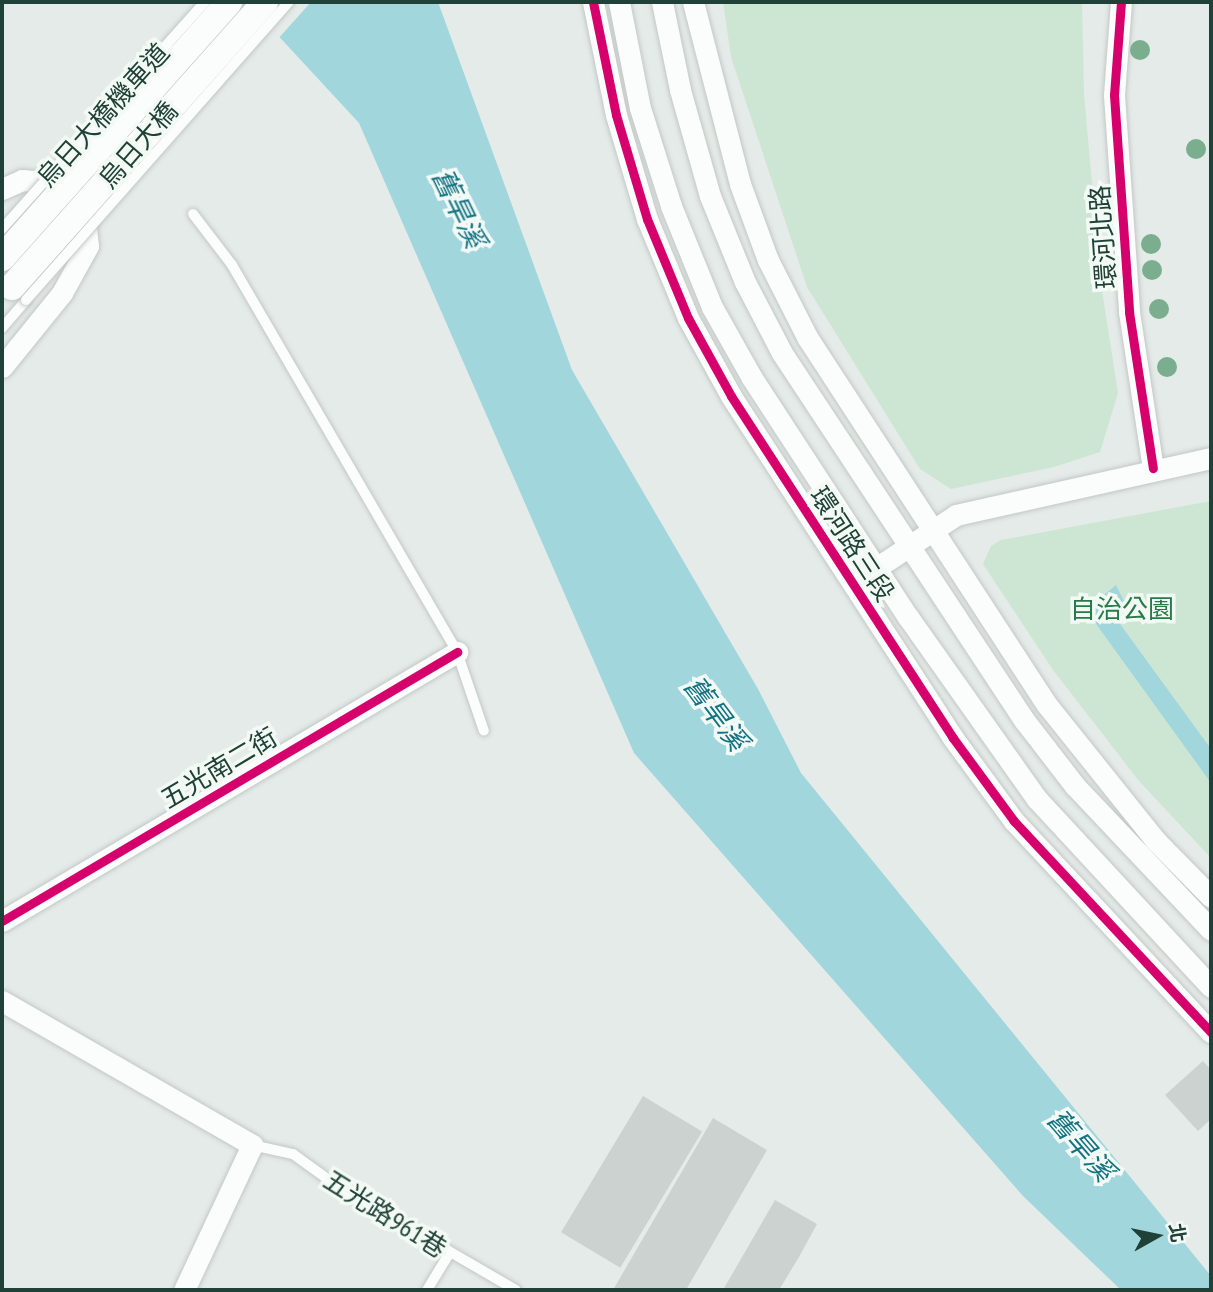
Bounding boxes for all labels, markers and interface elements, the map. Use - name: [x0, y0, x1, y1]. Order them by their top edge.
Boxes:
- street label: 烏日大橋機車道: [31, 37, 175, 193]
- street label: 烏日大橋: [92, 96, 184, 194]
- water label: 舊旱溪: [425, 163, 493, 253]
- street label: 環河北路: [1084, 184, 1122, 290]
- street label: 環河路三段: [804, 481, 900, 607]
- park label: 自治公園: [1070, 593, 1174, 625]
- water label: 舊旱溪: [677, 669, 755, 757]
- street label: 五光南二街: [155, 721, 283, 815]
- water label: 舊旱溪: [1041, 1102, 1121, 1188]
- street label: 五光路961巷: [318, 1164, 452, 1264]
- north arrow: [1122, 1201, 1192, 1271]
- text: 北: [1164, 1221, 1191, 1244]

